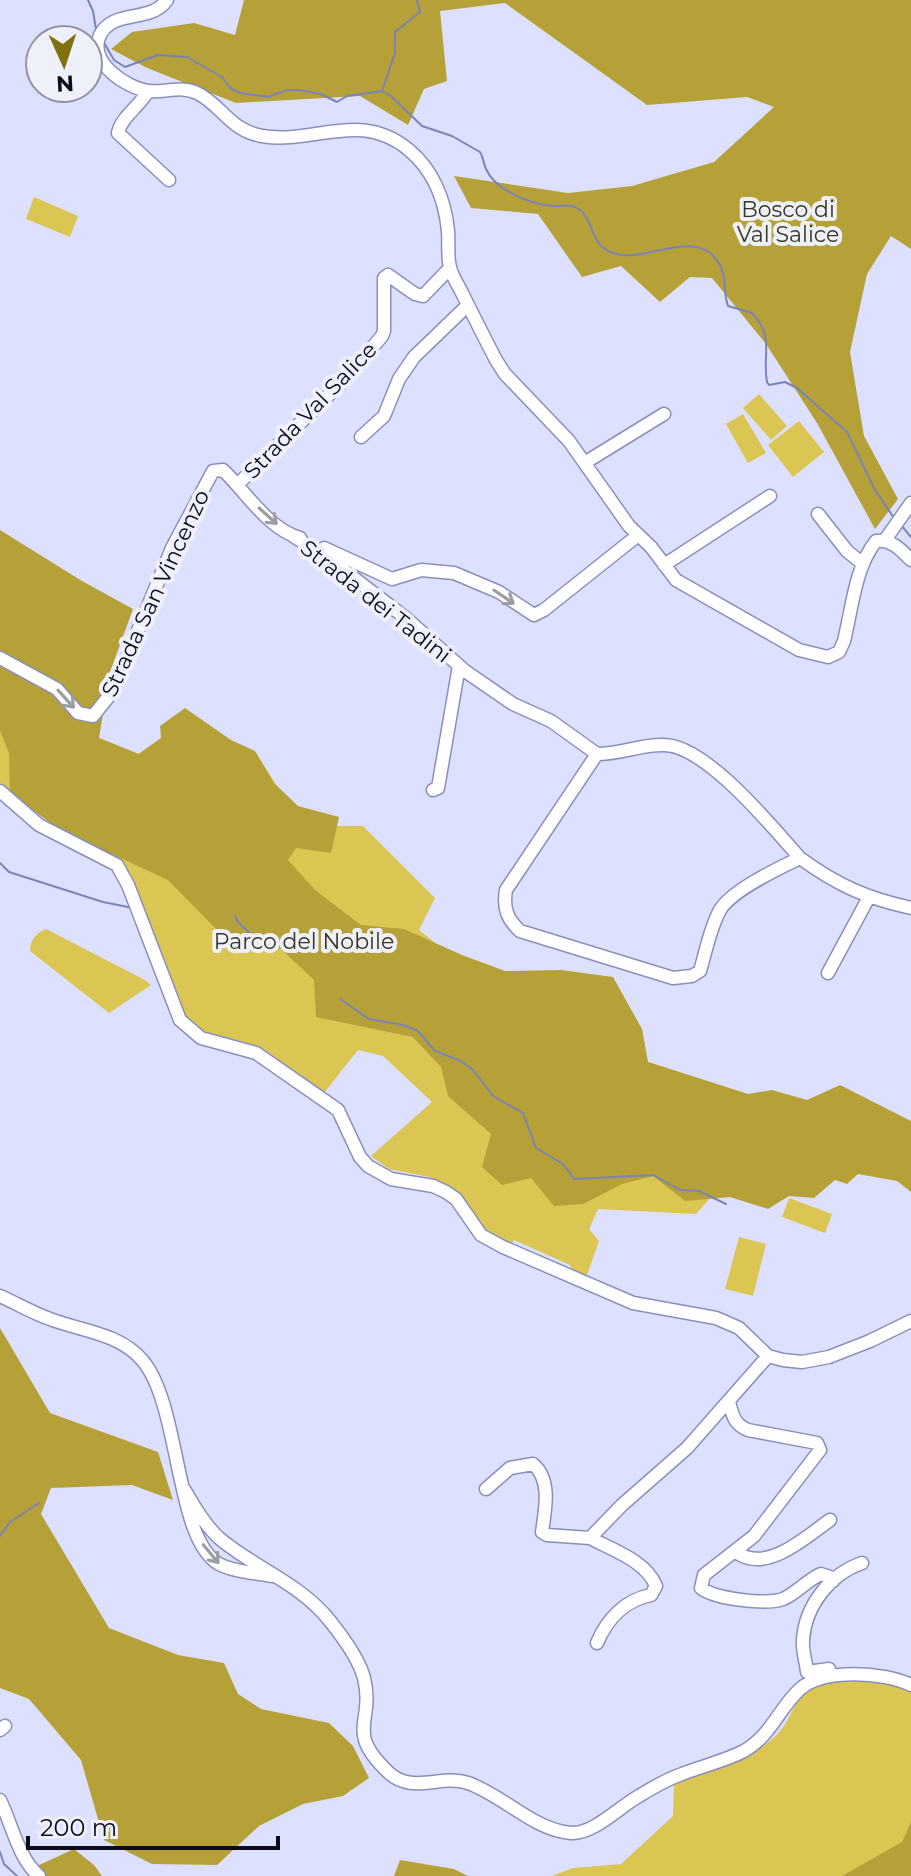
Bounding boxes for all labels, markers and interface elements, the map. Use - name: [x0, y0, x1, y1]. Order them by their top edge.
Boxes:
- north arrow: [24, 24, 104, 104]
- text: N: [55, 70, 75, 97]
- park label: Bosco di Val Salice: [737, 196, 839, 248]
- street label: Strada Val Salice: [238, 336, 382, 484]
- street label: Strada San Vincenzo: [96, 485, 215, 701]
- one-way arrow: [257, 506, 277, 524]
- street label: Strada dei Tadini: [295, 534, 456, 669]
- one-way arrow: [492, 589, 514, 605]
- one-way arrow: [56, 688, 74, 708]
- park label: Parco del Nobile: [214, 928, 394, 955]
- one-way arrow: [202, 1543, 220, 1563]
- scale bar: [28, 1800, 278, 1850]
- text: 200 m: [40, 1813, 117, 1842]

